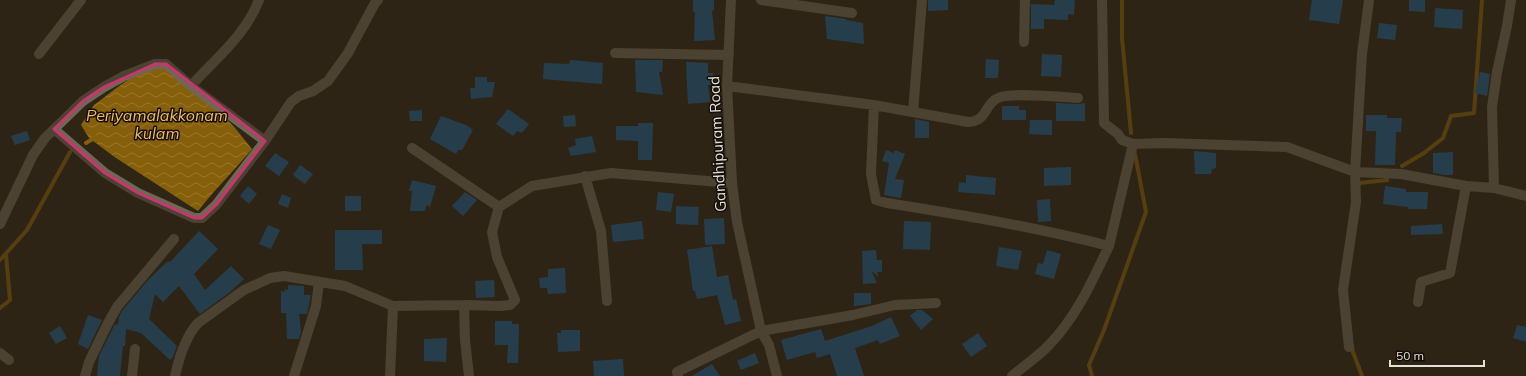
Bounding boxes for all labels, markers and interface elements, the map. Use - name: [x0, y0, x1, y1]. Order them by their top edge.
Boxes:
- street label: Gandhipuram Road: [704, 76, 730, 212]
- water label: Periyamalakkonam kulam: [86, 105, 228, 143]
- scale bar: [1390, 342, 1484, 368]
- text: 50 m: [1396, 348, 1424, 363]

